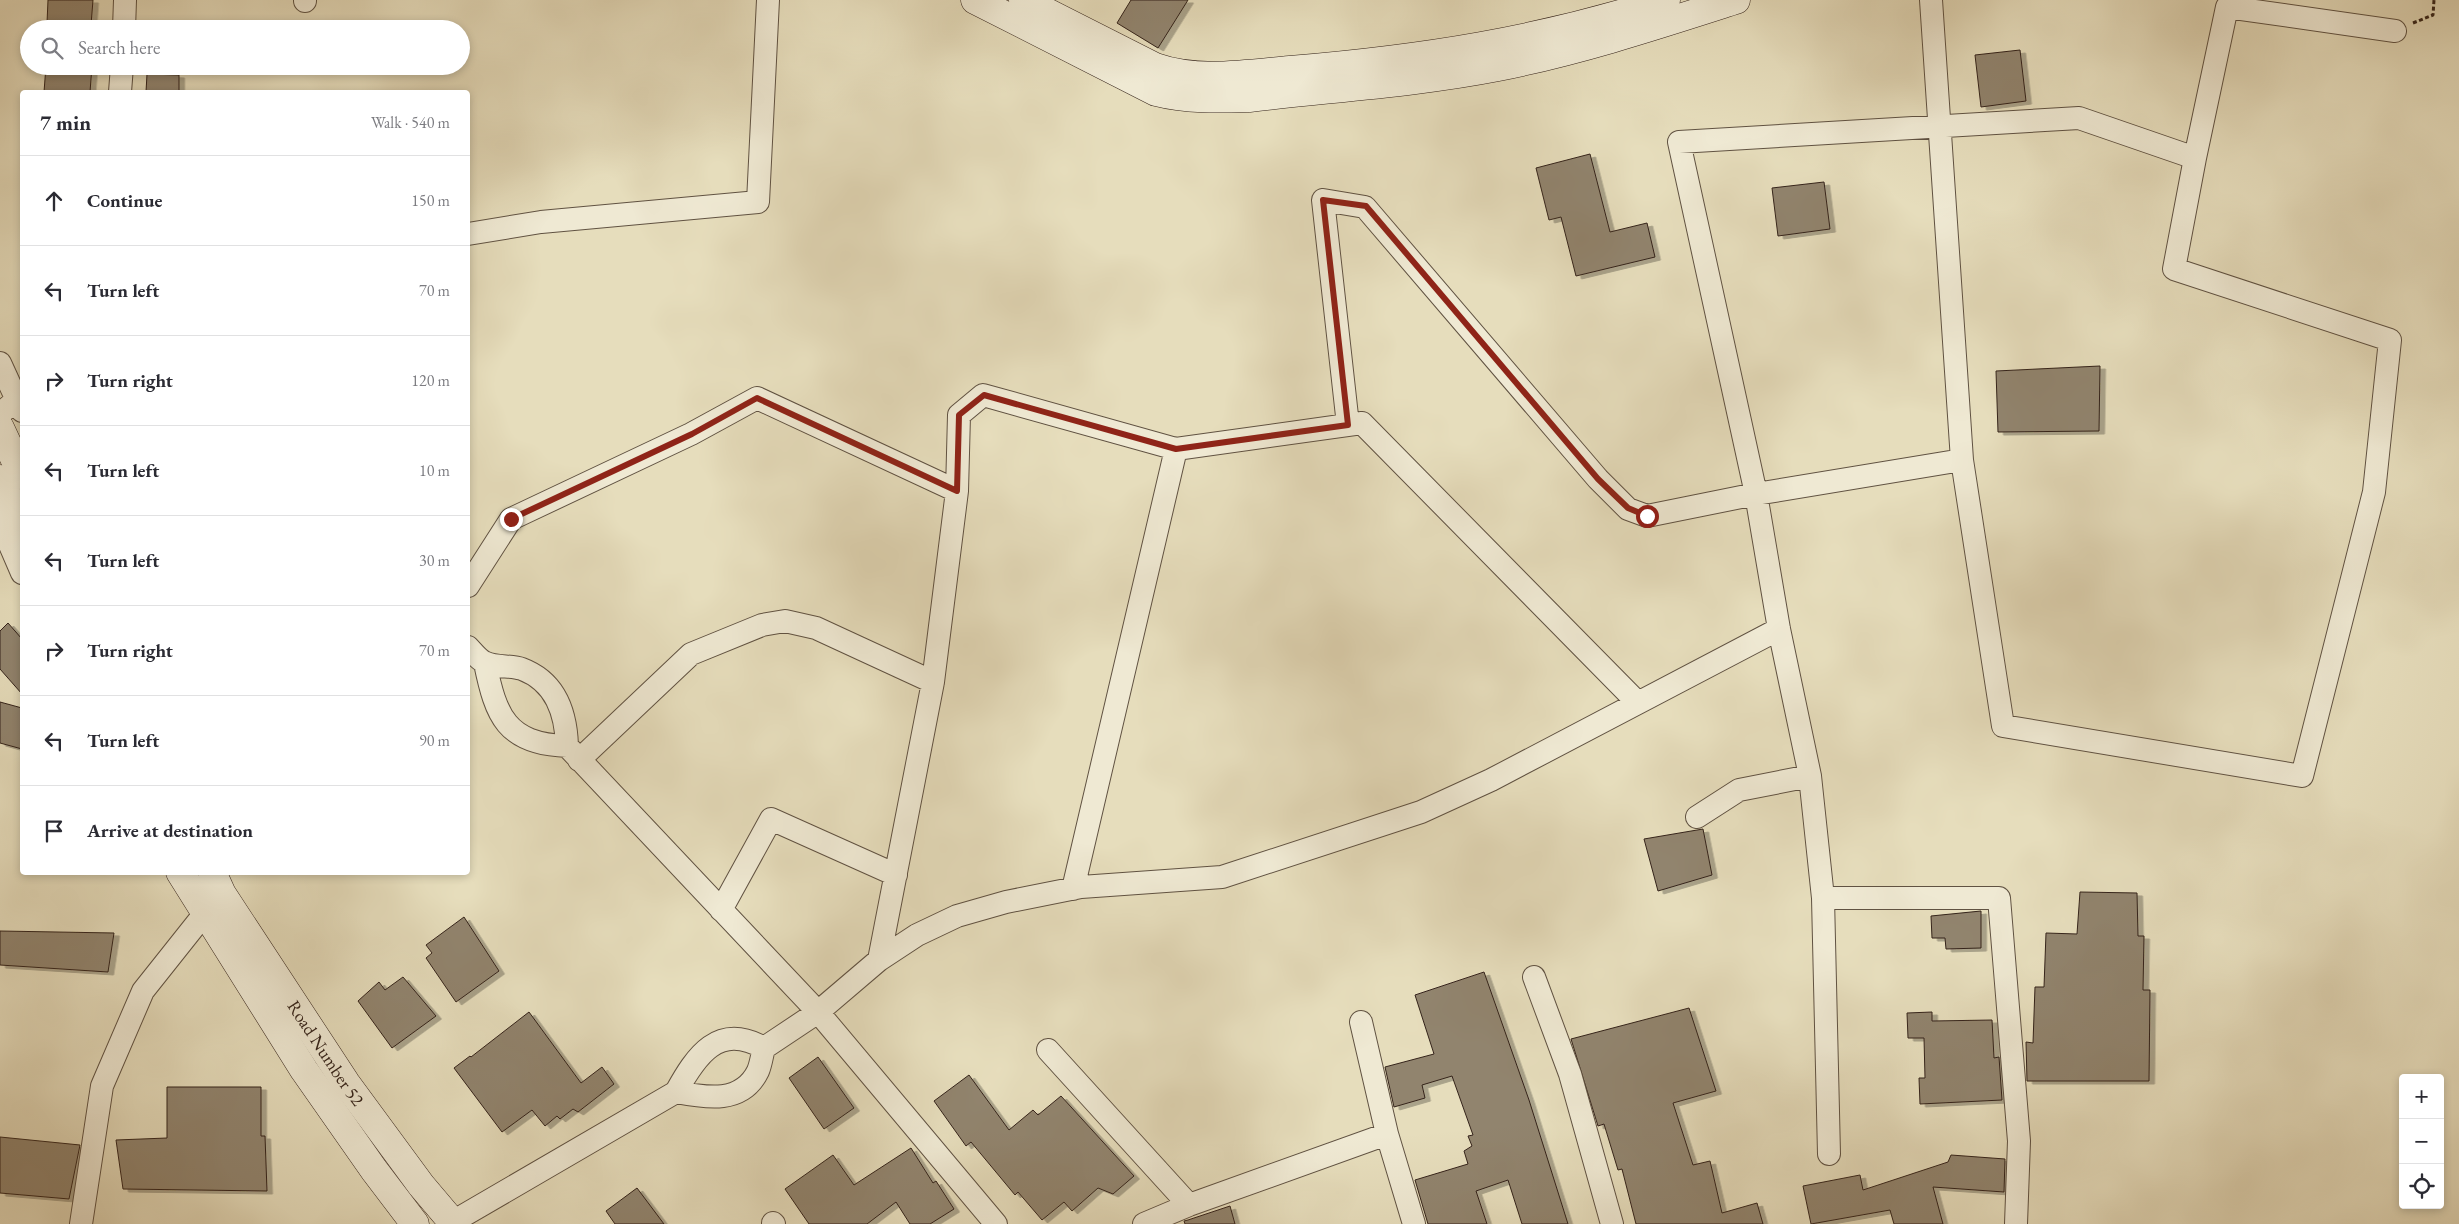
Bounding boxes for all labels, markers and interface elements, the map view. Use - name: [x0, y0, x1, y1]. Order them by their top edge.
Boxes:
- search box: [20, 20, 470, 75]
- icon: search: [38, 34, 66, 62]
- text: Search here: [78, 35, 160, 60]
- text: 7 min: [40, 109, 91, 136]
- text: Walk · 540 m: [371, 112, 450, 133]
- icon: ahead: [40, 187, 68, 215]
- text: Continue: [87, 188, 162, 213]
- text: 150 m: [411, 190, 450, 211]
- icon: left: [40, 277, 68, 305]
- text: Turn left: [87, 278, 159, 303]
- text: 70 m: [419, 280, 450, 301]
- icon: right: [40, 367, 68, 395]
- text: Turn right: [87, 368, 173, 393]
- text: 120 m: [411, 370, 450, 391]
- icon: left: [40, 457, 68, 485]
- text: Turn left: [87, 458, 159, 483]
- text: 10 m: [419, 460, 450, 481]
- route start: [1636, 505, 1659, 528]
- route end: [500, 508, 523, 531]
- icon: left: [40, 547, 68, 575]
- text: Turn left: [87, 548, 159, 573]
- text: 30 m: [419, 550, 450, 571]
- icon: right: [40, 637, 68, 665]
- text: Turn right: [87, 638, 173, 663]
- text: 70 m: [419, 640, 450, 661]
- icon: left: [40, 727, 68, 755]
- text: Turn left: [87, 728, 159, 753]
- text: 90 m: [419, 730, 450, 751]
- icon: arrive: [40, 817, 68, 845]
- text: Arrive at destination: [87, 818, 253, 843]
- street label: Road Number 52: [283, 995, 370, 1110]
- map controls: [2399, 1074, 2444, 1209]
- button: +: [2399, 1074, 2444, 1119]
- button: −: [2399, 1119, 2444, 1164]
- button: locate: [2399, 1164, 2444, 1209]

